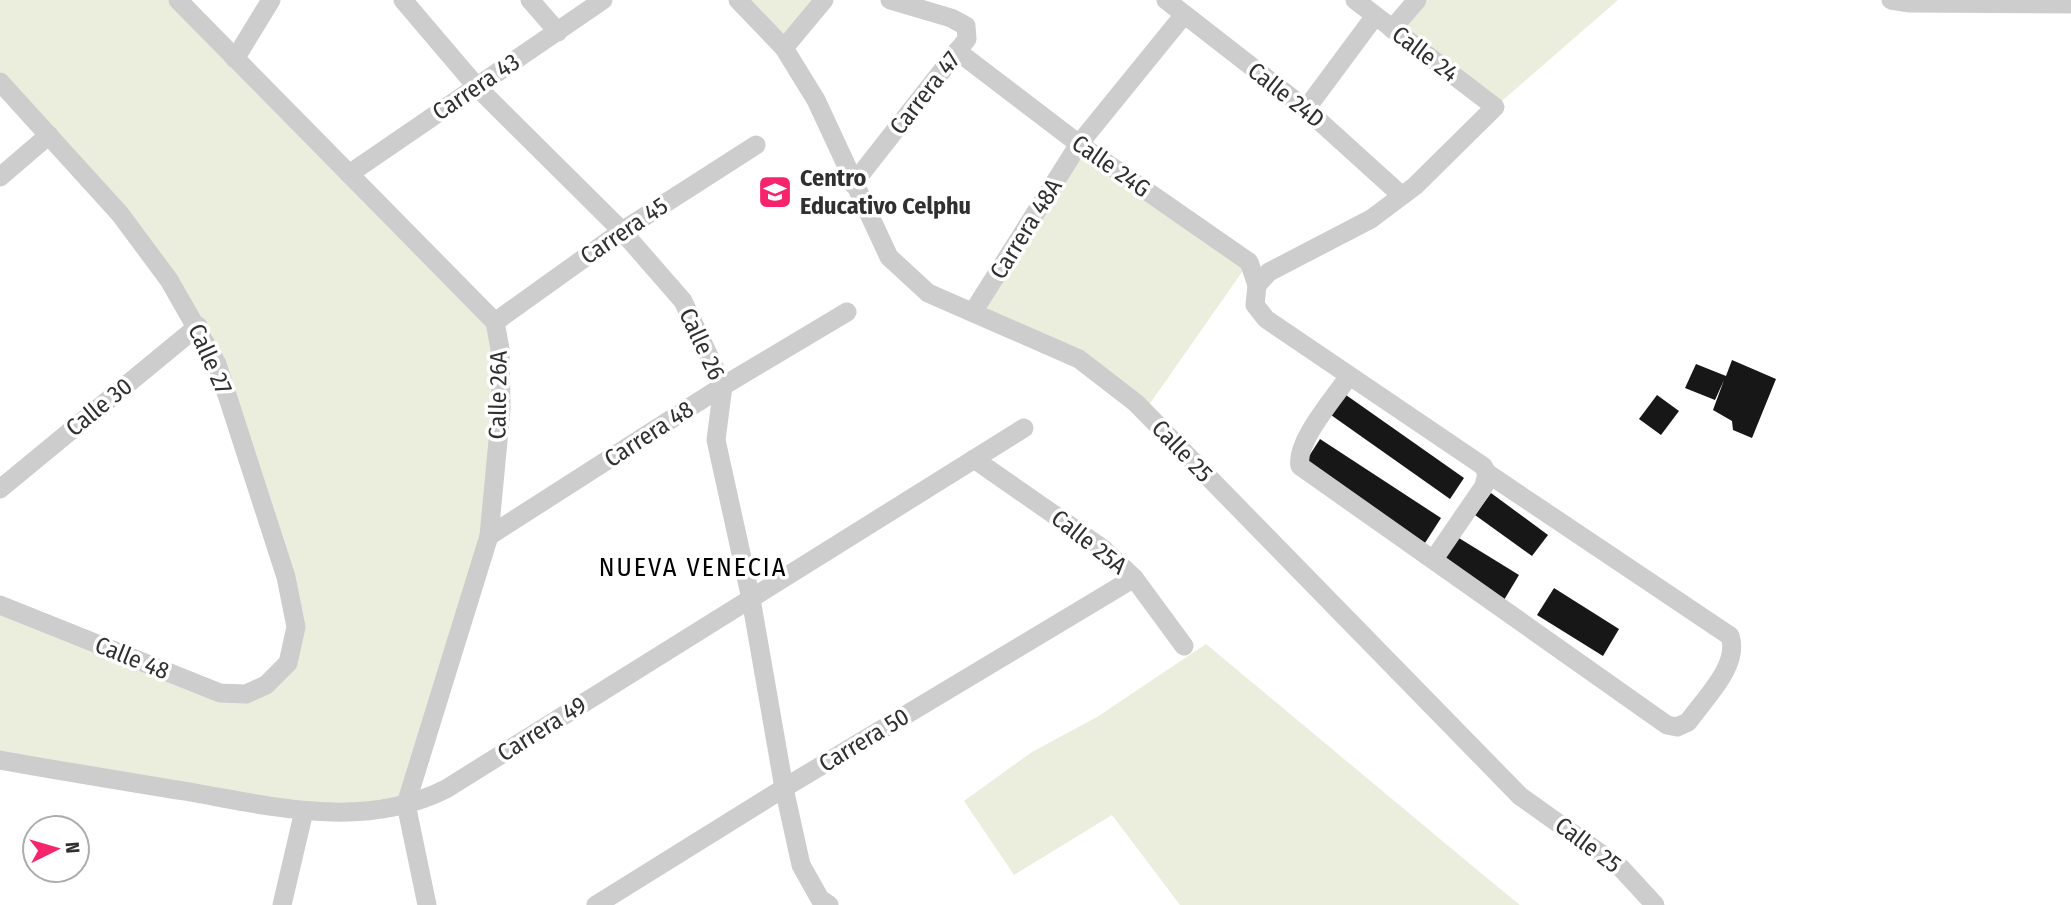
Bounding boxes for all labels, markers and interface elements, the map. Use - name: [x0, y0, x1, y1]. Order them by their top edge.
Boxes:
- street label: Calle 24: [1387, 20, 1463, 88]
- street label: Carrera 47: [884, 46, 966, 140]
- street label: Carrera 43: [427, 48, 525, 126]
- street label: Calle 24D: [1242, 57, 1330, 133]
- street label: Calle 24G: [1067, 129, 1155, 203]
- place label: Centro Educativo Celphu: [800, 164, 971, 220]
- school or university icon: Centro Educativo Celphu: [756, 173, 794, 211]
- street label: Carrera 48A: [984, 173, 1068, 284]
- street label: Carrera 45: [575, 192, 673, 270]
- street label: Calle 26: [673, 304, 731, 384]
- street label: Calle 27: [182, 320, 238, 399]
- street label: Calle 26A: [483, 350, 513, 440]
- street label: Calle 30: [60, 372, 138, 442]
- street label: Carrera 48: [599, 395, 699, 473]
- street label: Calle 25: [1146, 414, 1218, 488]
- street label: Calle 25A: [1046, 504, 1132, 580]
- district label: NUEVA VENECIA: [599, 552, 787, 583]
- street label: Calle 48: [91, 631, 173, 685]
- street label: Carrera 49: [492, 691, 592, 767]
- street label: Carrera 50: [814, 702, 914, 778]
- street label: Calle 25: [1550, 811, 1626, 879]
- north arrow: [21, 814, 91, 884]
- text: N: [60, 841, 84, 854]

